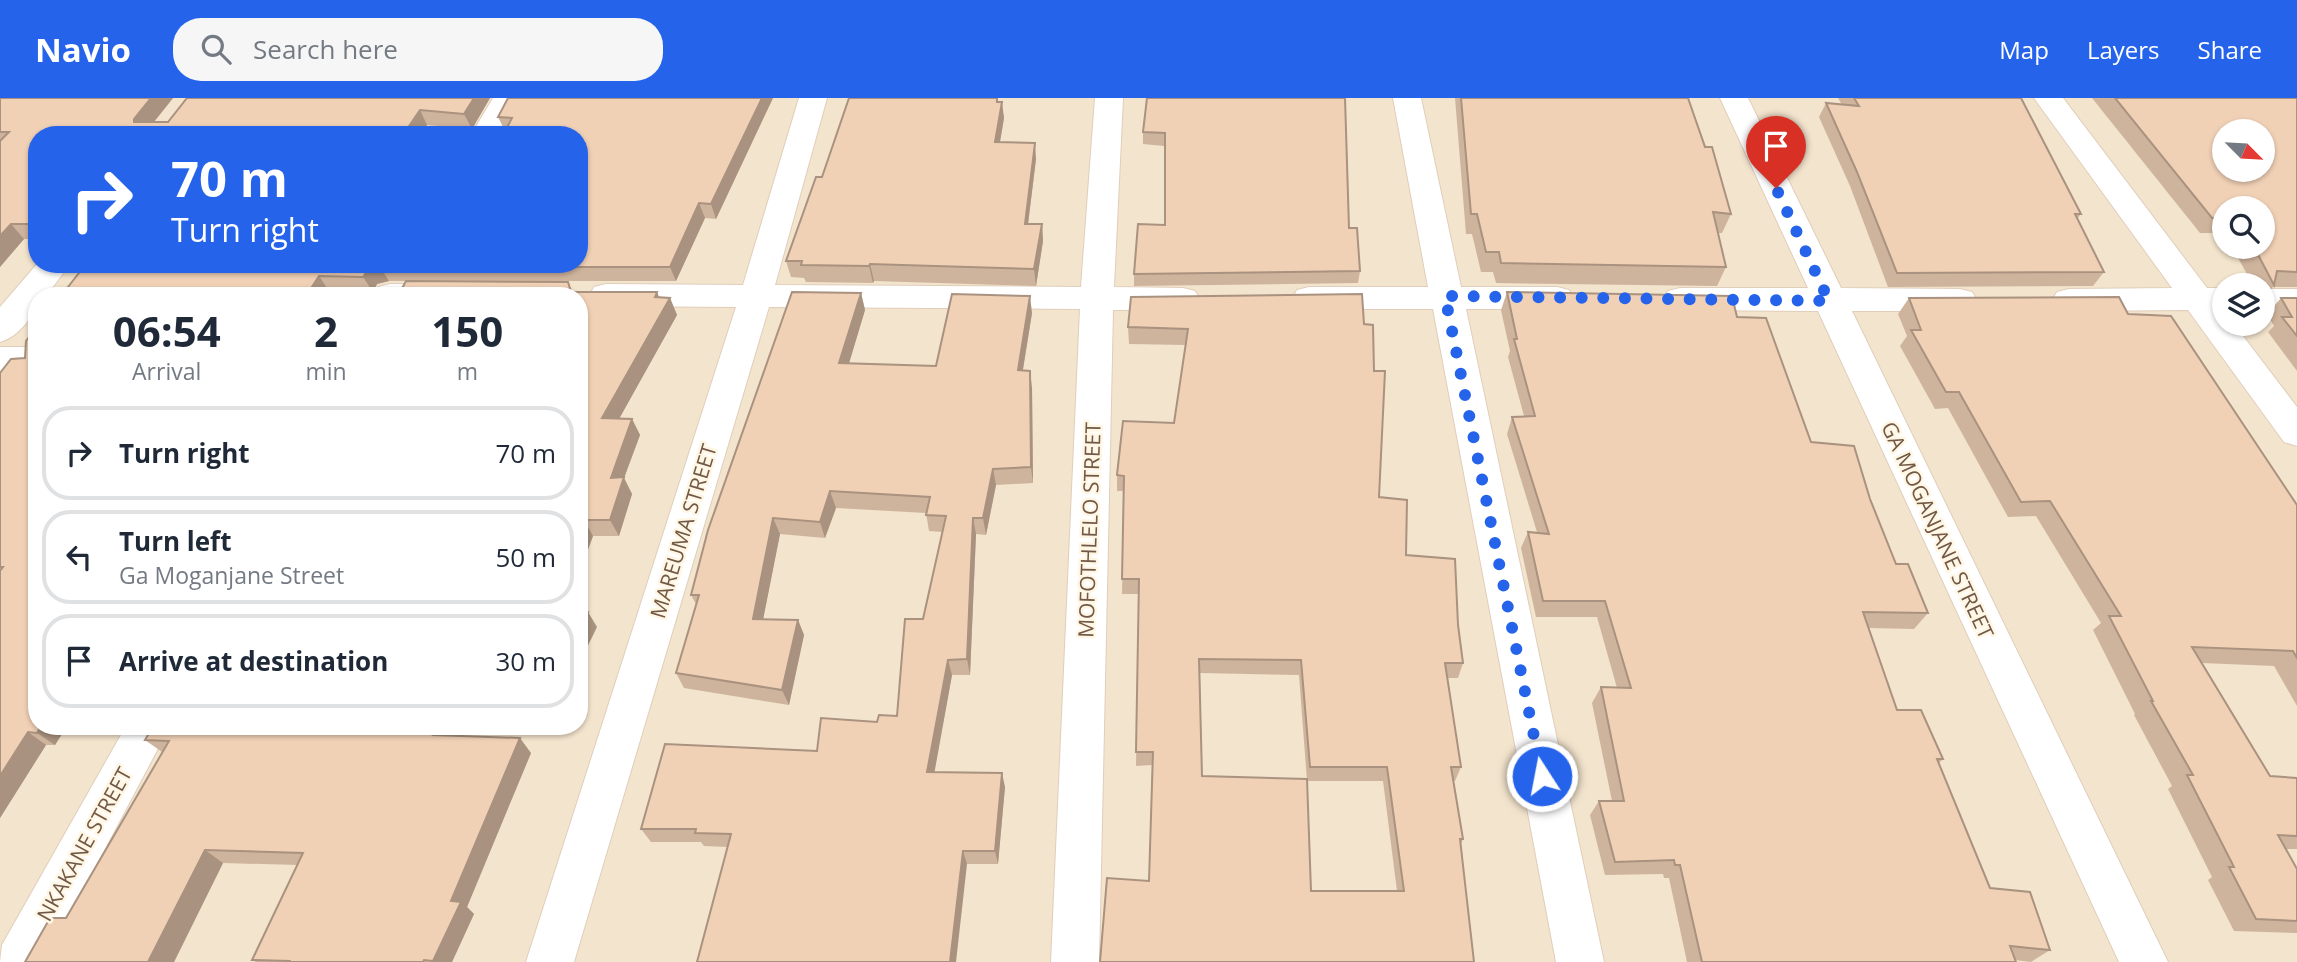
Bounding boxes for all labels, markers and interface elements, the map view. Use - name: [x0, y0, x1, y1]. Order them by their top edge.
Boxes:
- search box: [173, 18, 663, 81]
- text: Navio: [35, 27, 131, 72]
- icon: search: [197, 30, 235, 68]
- text: Search here: [253, 31, 398, 67]
- text: Map: [1999, 33, 2049, 66]
- text: Layers: [2087, 33, 2160, 66]
- text: Share: [2198, 33, 2262, 66]
- pin: [1746, 116, 1806, 188]
- north arrow: [2212, 119, 2275, 182]
- map controls: [2212, 119, 2275, 336]
- icon: arrive: [1757, 127, 1795, 165]
- text: 70 m: [171, 145, 288, 211]
- icon: right: [56, 154, 147, 245]
- button: search: [2212, 196, 2275, 259]
- text: Turn right: [171, 208, 319, 251]
- button: layers: [2212, 273, 2275, 336]
- text: 06:54: [113, 302, 221, 359]
- text: 2: [314, 302, 338, 359]
- text: 150: [431, 302, 503, 359]
- text: Arrival: [132, 355, 201, 387]
- text: min: [305, 355, 347, 387]
- text: m: [457, 355, 478, 387]
- street label: GA MOGANJANE STREET: [1875, 417, 2001, 643]
- street label: MOFOTHLELO STREET: [1071, 421, 1107, 638]
- icon: right: [60, 434, 98, 472]
- text: Turn right: [119, 435, 250, 471]
- text: 70 m: [495, 435, 556, 471]
- street label: MAREUMA STREET: [643, 440, 723, 621]
- text: Turn left: [119, 523, 231, 559]
- icon: left: [60, 538, 98, 576]
- text: 50 m: [495, 539, 556, 575]
- text: Ga Moganjane Street: [119, 559, 344, 591]
- icon: arrive: [60, 642, 98, 680]
- text: Arrive at destination: [119, 643, 388, 679]
- text: 30 m: [495, 643, 556, 679]
- position arrow: [1505, 739, 1579, 813]
- street label: NKAKANE STREET: [30, 762, 138, 926]

